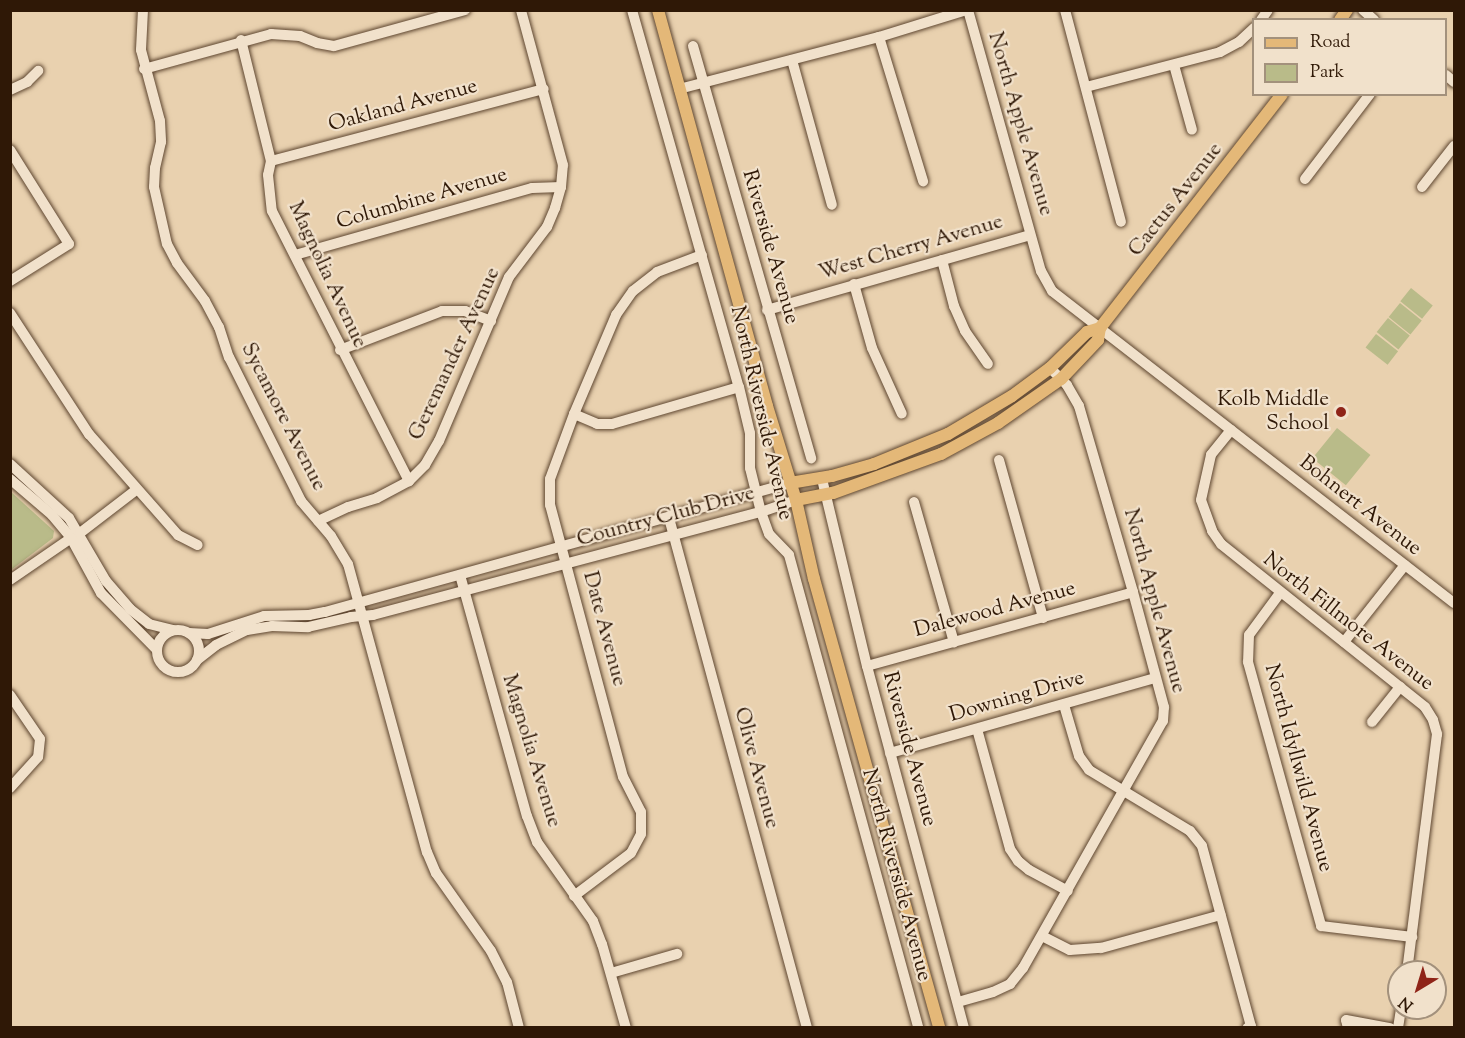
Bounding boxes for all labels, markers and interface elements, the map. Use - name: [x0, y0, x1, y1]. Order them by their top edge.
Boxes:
- legend: [1252, 18, 1447, 96]
- street label: North Apple Avenue: [982, 29, 1058, 219]
- text: Road: [1310, 30, 1350, 56]
- text: Park: [1310, 60, 1344, 86]
- street label: Oakland Avenue: [326, 74, 480, 138]
- street label: Cactus Avenue: [1124, 138, 1228, 262]
- street label: Columbine Avenue: [334, 163, 510, 235]
- street label: Riverside Avenue: [736, 167, 804, 327]
- street label: Magnolia Avenue: [282, 198, 372, 352]
- street label: West Cherry Avenue: [816, 210, 1006, 286]
- street label: Geremander Avenue: [404, 264, 506, 444]
- street label: North Riverside Avenue: [724, 303, 798, 523]
- street label: Sycamore Avenue: [235, 339, 331, 495]
- place label: Kolb Middle School: [1217, 387, 1329, 437]
- marker: Kolb Middle School: [1334, 405, 1348, 419]
- street label: Bohnert Avenue: [1294, 450, 1426, 562]
- street label: Country Club Drive: [574, 481, 758, 553]
- street label: North Apple Avenue: [1117, 506, 1191, 696]
- street label: North Fillmore Avenue: [1258, 548, 1438, 696]
- street label: Date Avenue: [577, 569, 631, 689]
- street label: Dalewood Avenue: [912, 576, 1078, 644]
- street label: North Idyllwild Avenue: [1258, 661, 1338, 875]
- street label: Downing Drive: [947, 666, 1087, 728]
- street label: Riverside Avenue: [876, 669, 942, 829]
- street label: Magnolia Avenue: [496, 671, 566, 831]
- street label: Olive Avenue: [728, 705, 784, 831]
- street label: North Riverside Avenue: [855, 766, 937, 984]
- north arrow: [1387, 960, 1447, 1020]
- text: N: [1395, 990, 1419, 1016]

